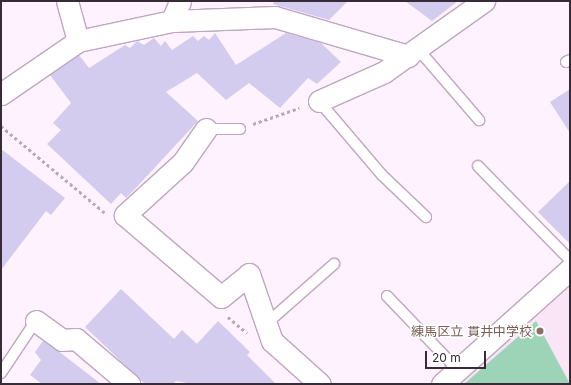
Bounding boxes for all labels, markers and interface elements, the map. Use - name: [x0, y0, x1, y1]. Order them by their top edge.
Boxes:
- place label: 練馬区立 貫井中学校: [411, 323, 532, 339]
- marker: 練馬区立 貫井中学校: [535, 326, 545, 336]
- scale bar: [427, 343, 488, 369]
- text: 20 m: [432, 350, 461, 365]

